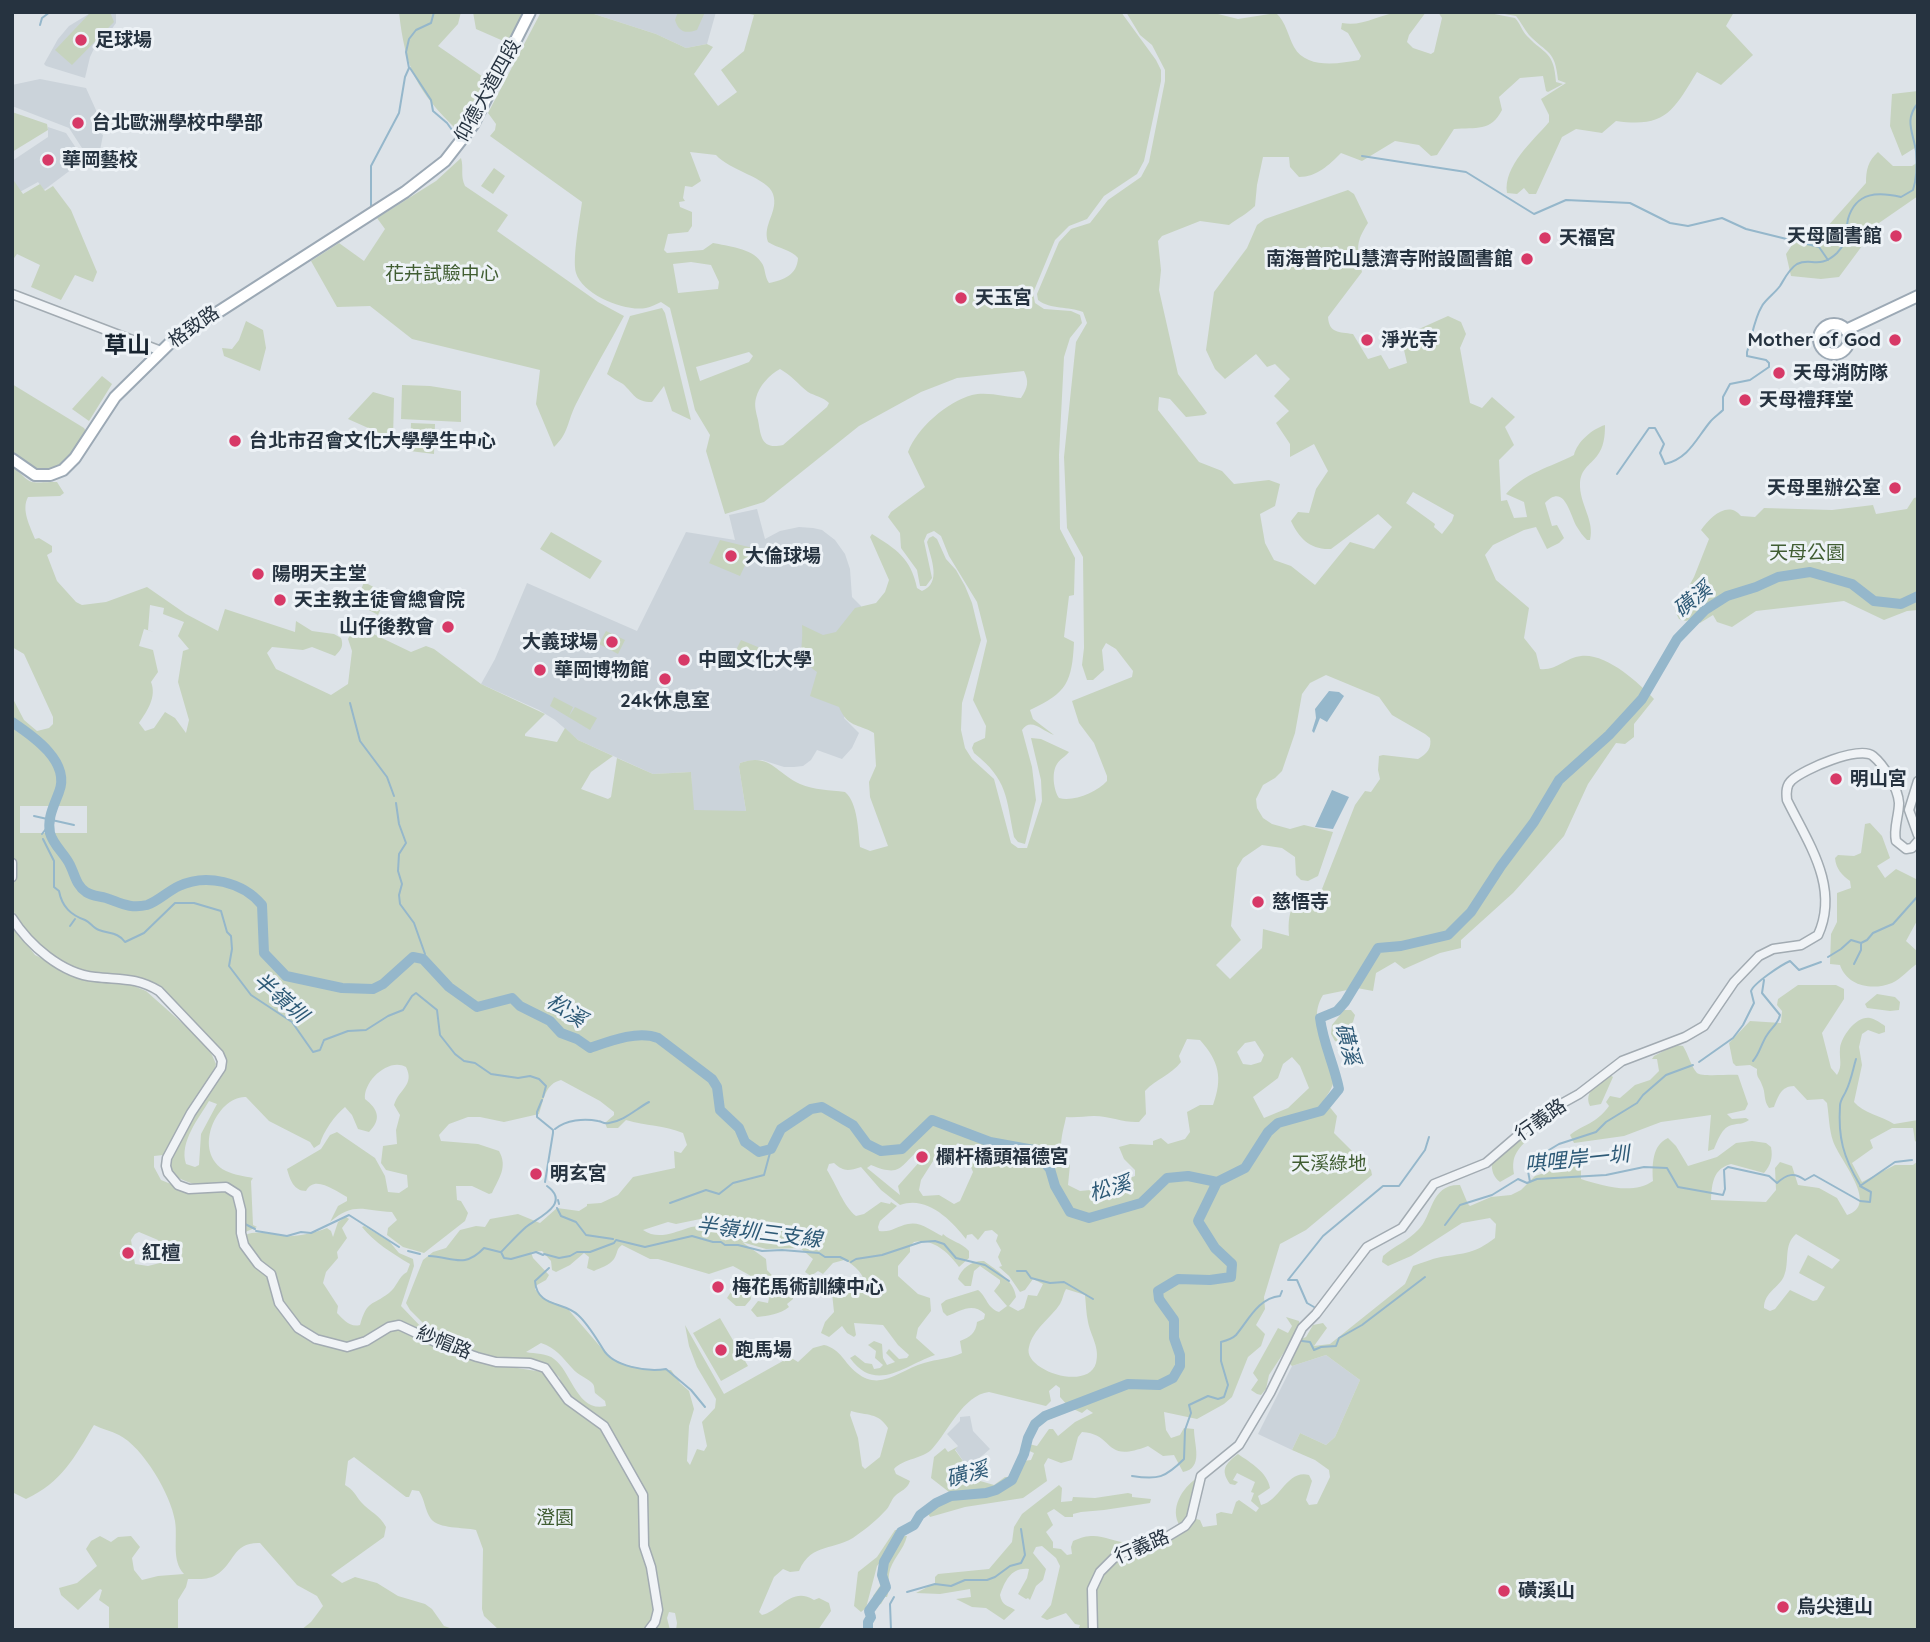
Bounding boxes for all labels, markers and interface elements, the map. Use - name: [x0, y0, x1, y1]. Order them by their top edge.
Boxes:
- place label: 足球場: [95, 29, 152, 51]
- marker: 足球場: [73, 32, 89, 48]
- street label: 仰德大道四段: [450, 36, 526, 146]
- place label: 台北歐洲學校中學部: [92, 112, 263, 134]
- marker: 台北歐洲學校中學部: [70, 115, 86, 131]
- place label: 華岡藝校: [62, 149, 138, 171]
- marker: 華岡藝校: [40, 152, 56, 168]
- place label: 天母圖書館: [1787, 225, 1882, 247]
- place label: 天福宮: [1559, 227, 1616, 249]
- marker: 天母圖書館: [1888, 228, 1904, 244]
- marker: 天福宮: [1537, 230, 1553, 246]
- place label: 南海普陀山慧濟寺附設圖書館: [1266, 248, 1513, 270]
- marker: 南海普陀山慧濟寺附設圖書館: [1519, 251, 1535, 267]
- park label: 花卉試驗中心: [385, 263, 499, 285]
- place label: 天玉宮: [975, 287, 1032, 309]
- marker: 天玉宮: [953, 290, 969, 306]
- street label: 格致路: [164, 301, 224, 353]
- place label: 淨光寺: [1381, 329, 1438, 351]
- place label: Mother of God: [1747, 329, 1881, 351]
- district label: 草山: [104, 332, 150, 360]
- marker: 淨光寺: [1359, 332, 1375, 348]
- marker: Mother of God: [1887, 332, 1903, 348]
- place label: 天母消防隊: [1793, 362, 1888, 384]
- marker: 天母消防隊: [1771, 365, 1787, 381]
- place label: 天母禮拜堂: [1759, 389, 1854, 411]
- marker: 天母禮拜堂: [1737, 392, 1753, 408]
- place label: 台北市召會文化大學學生中心: [249, 430, 496, 452]
- marker: 台北市召會文化大學學生中心: [227, 433, 243, 449]
- place label: 天母里辦公室: [1767, 477, 1881, 499]
- marker: 天母里辦公室: [1887, 480, 1903, 496]
- park label: 天母公園: [1769, 542, 1845, 564]
- place label: 大倫球場: [745, 545, 821, 567]
- marker: 大倫球場: [723, 548, 739, 564]
- place label: 陽明天主堂: [272, 563, 367, 585]
- marker: 陽明天主堂: [250, 566, 266, 582]
- water label: 磺溪: [1669, 577, 1717, 623]
- place label: 天主教主徒會總會院: [294, 589, 465, 611]
- marker: 天主教主徒會總會院: [272, 592, 288, 608]
- place label: 山仔後教會: [339, 616, 434, 638]
- marker: 山仔後教會: [440, 619, 456, 635]
- place label: 大義球場: [522, 631, 598, 653]
- marker: 大義球場: [604, 634, 620, 650]
- place label: 中國文化大學: [698, 649, 812, 671]
- marker: 中國文化大學: [676, 652, 692, 668]
- place label: 華岡博物館: [554, 659, 649, 681]
- marker: 華岡博物館: [532, 662, 548, 678]
- marker: 24k休息室: [657, 671, 673, 687]
- place label: 24k休息室: [620, 690, 710, 712]
- place label: 明山宮: [1850, 768, 1907, 790]
- marker: 明山宮: [1828, 771, 1844, 787]
- place label: 慈悟寺: [1272, 891, 1329, 913]
- marker: 慈悟寺: [1250, 894, 1266, 910]
- water label: 半嶺圳: [248, 968, 312, 1028]
- water label: 松溪: [542, 989, 590, 1033]
- water label: 磺溪: [1330, 1021, 1364, 1067]
- street label: 行義路: [1511, 1094, 1571, 1146]
- water label: 唭哩岸一圳: [1523, 1142, 1631, 1178]
- place label: 欄杆橋頭福德宮: [936, 1146, 1069, 1168]
- marker: 欄杆橋頭福德宮: [914, 1149, 930, 1165]
- park label: 天溪綠地: [1291, 1153, 1367, 1175]
- place label: 明玄宮: [550, 1163, 607, 1185]
- marker: 明玄宮: [528, 1166, 544, 1182]
- water label: 松溪: [1086, 1171, 1134, 1207]
- water label: 半嶺圳三支線: [695, 1213, 823, 1253]
- place label: 紅檀: [142, 1242, 180, 1264]
- marker: 紅檀: [120, 1245, 136, 1261]
- place label: 梅花馬術訓練中心: [732, 1276, 884, 1298]
- marker: 梅花馬術訓練中心: [710, 1279, 726, 1295]
- street label: 紗帽路: [413, 1322, 475, 1364]
- place label: 跑馬場: [735, 1339, 792, 1361]
- marker: 跑馬場: [713, 1342, 729, 1358]
- water label: 磺溪: [943, 1457, 991, 1493]
- park label: 澄園: [536, 1507, 574, 1529]
- street label: 行義路: [1111, 1525, 1173, 1569]
- place label: 磺溪山: [1518, 1580, 1575, 1602]
- marker: 磺溪山: [1496, 1583, 1512, 1599]
- place label: 烏尖連山: [1797, 1596, 1873, 1618]
- marker: 烏尖連山: [1775, 1599, 1791, 1615]

